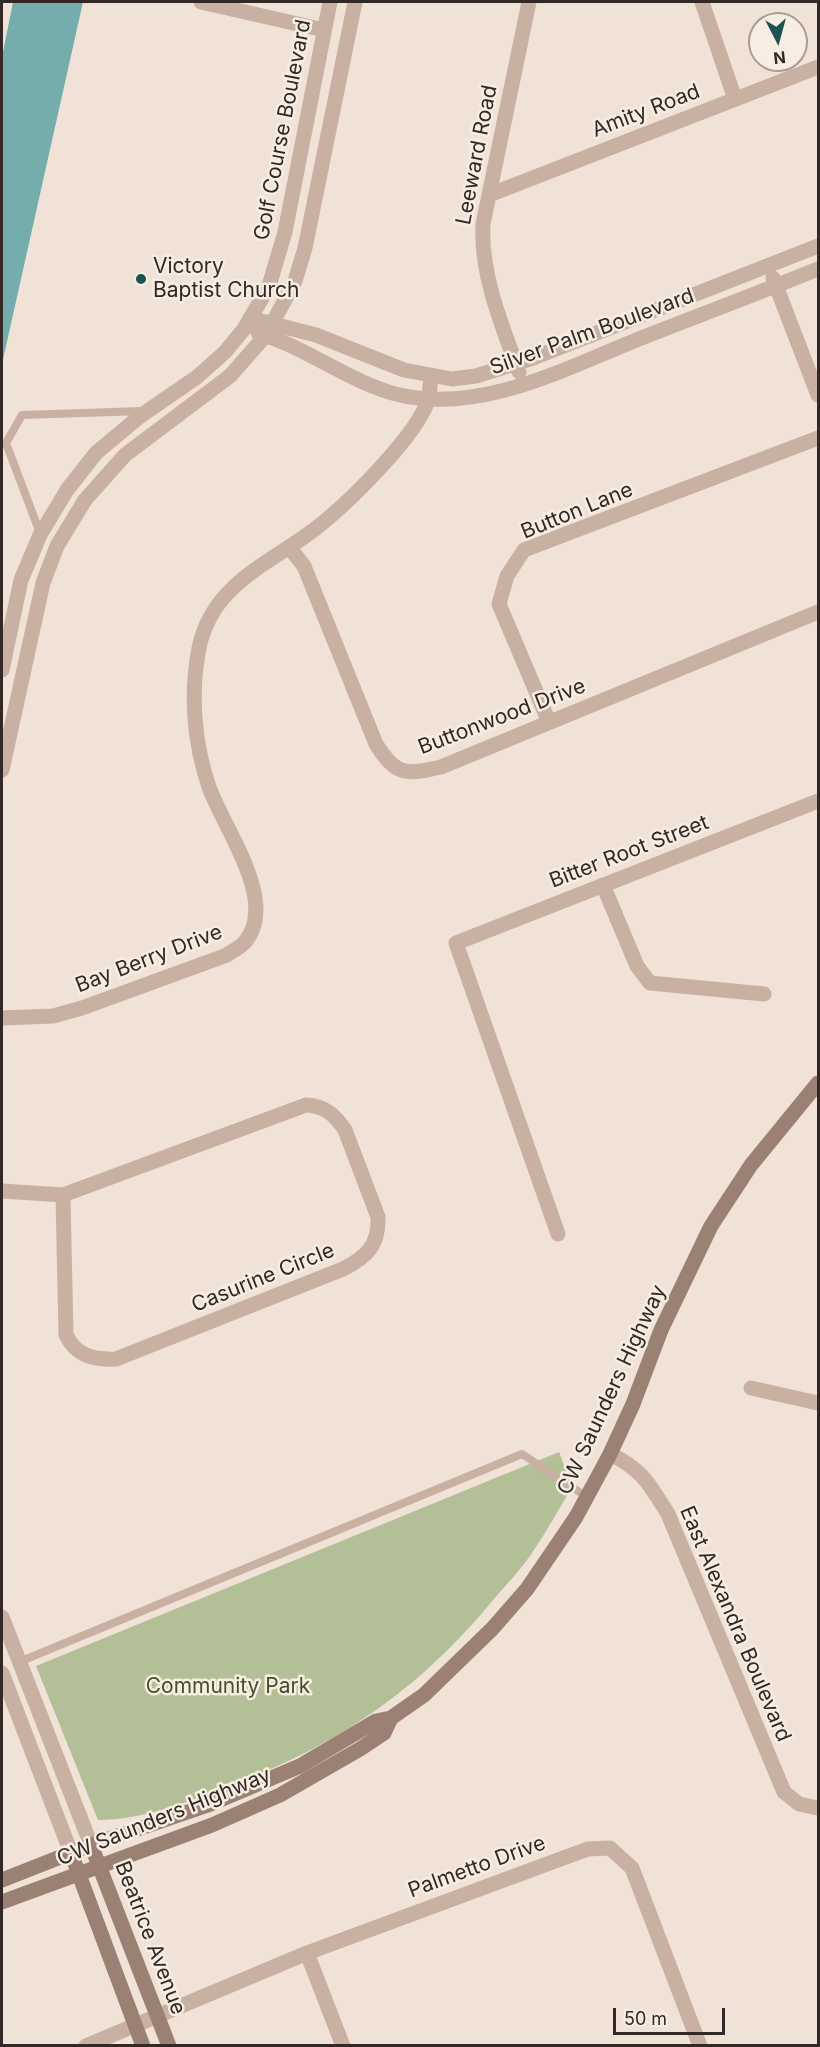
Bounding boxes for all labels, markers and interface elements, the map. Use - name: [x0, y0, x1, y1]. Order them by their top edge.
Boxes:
- north arrow: [748, 12, 808, 72]
- street label: Golf Course Boulevard: [249, 18, 317, 242]
- text: N: [773, 47, 787, 68]
- street label: Amity Road: [588, 79, 704, 143]
- street label: Leeward Road: [451, 83, 503, 227]
- place label: Victory Baptist Church: [153, 254, 299, 304]
- marker: Victory Baptist Church: [134, 272, 148, 286]
- street label: Silver Palm Boulevard: [487, 283, 697, 381]
- street label: Button Lane: [517, 477, 637, 545]
- street label: Buttonwood Drive: [415, 674, 589, 760]
- street label: Bitter Root Street: [546, 810, 712, 894]
- street label: Bay Berry Drive: [72, 919, 226, 999]
- street label: Casurine Circle: [188, 1238, 338, 1318]
- street label: CW Saunders Highway: [552, 1281, 672, 1499]
- street label: East Alexandra Boulevard: [674, 1502, 796, 1746]
- park label: Community Park: [146, 1674, 310, 1700]
- street label: CW Saunders Highway: [53, 1763, 275, 1871]
- street label: Palmetto Drive: [405, 1830, 549, 1904]
- street label: Beatrice Avenue: [109, 1858, 191, 2018]
- scale bar: [616, 1996, 728, 2034]
- text: 50 m: [624, 2008, 667, 2029]

